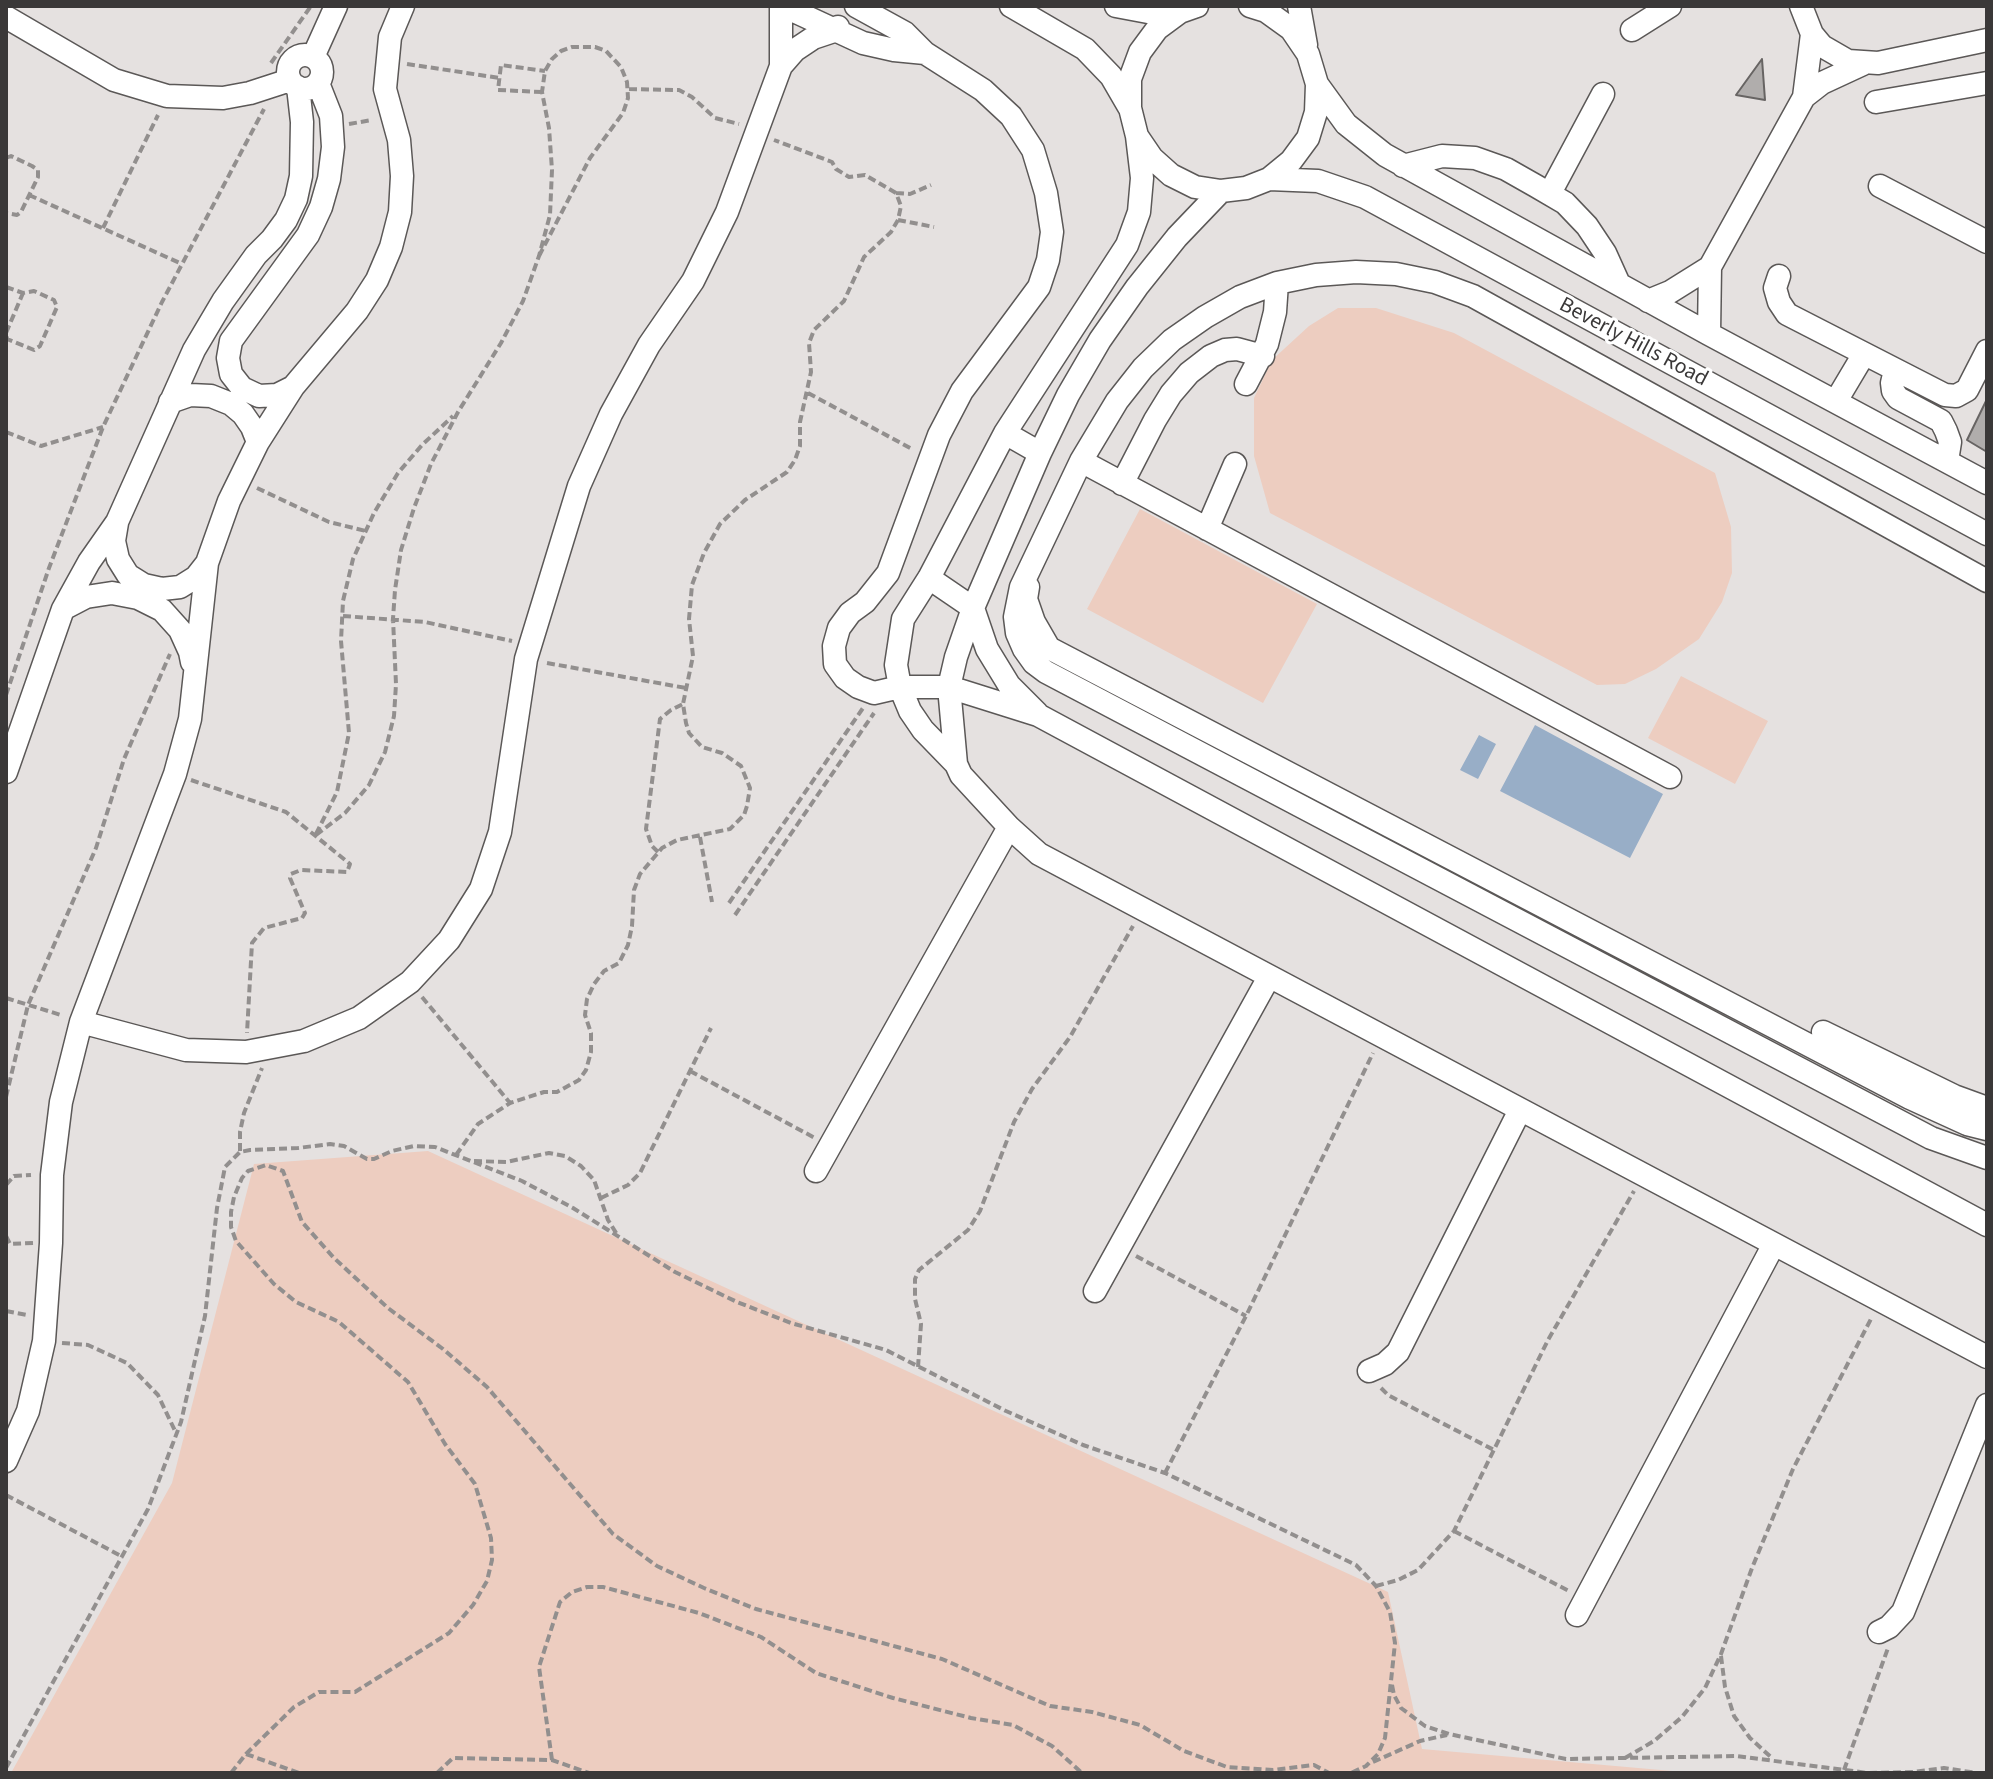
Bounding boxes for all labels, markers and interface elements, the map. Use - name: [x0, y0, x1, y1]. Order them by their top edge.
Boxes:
- street label: Beverly Hills Road: [1554, 293, 1712, 393]

